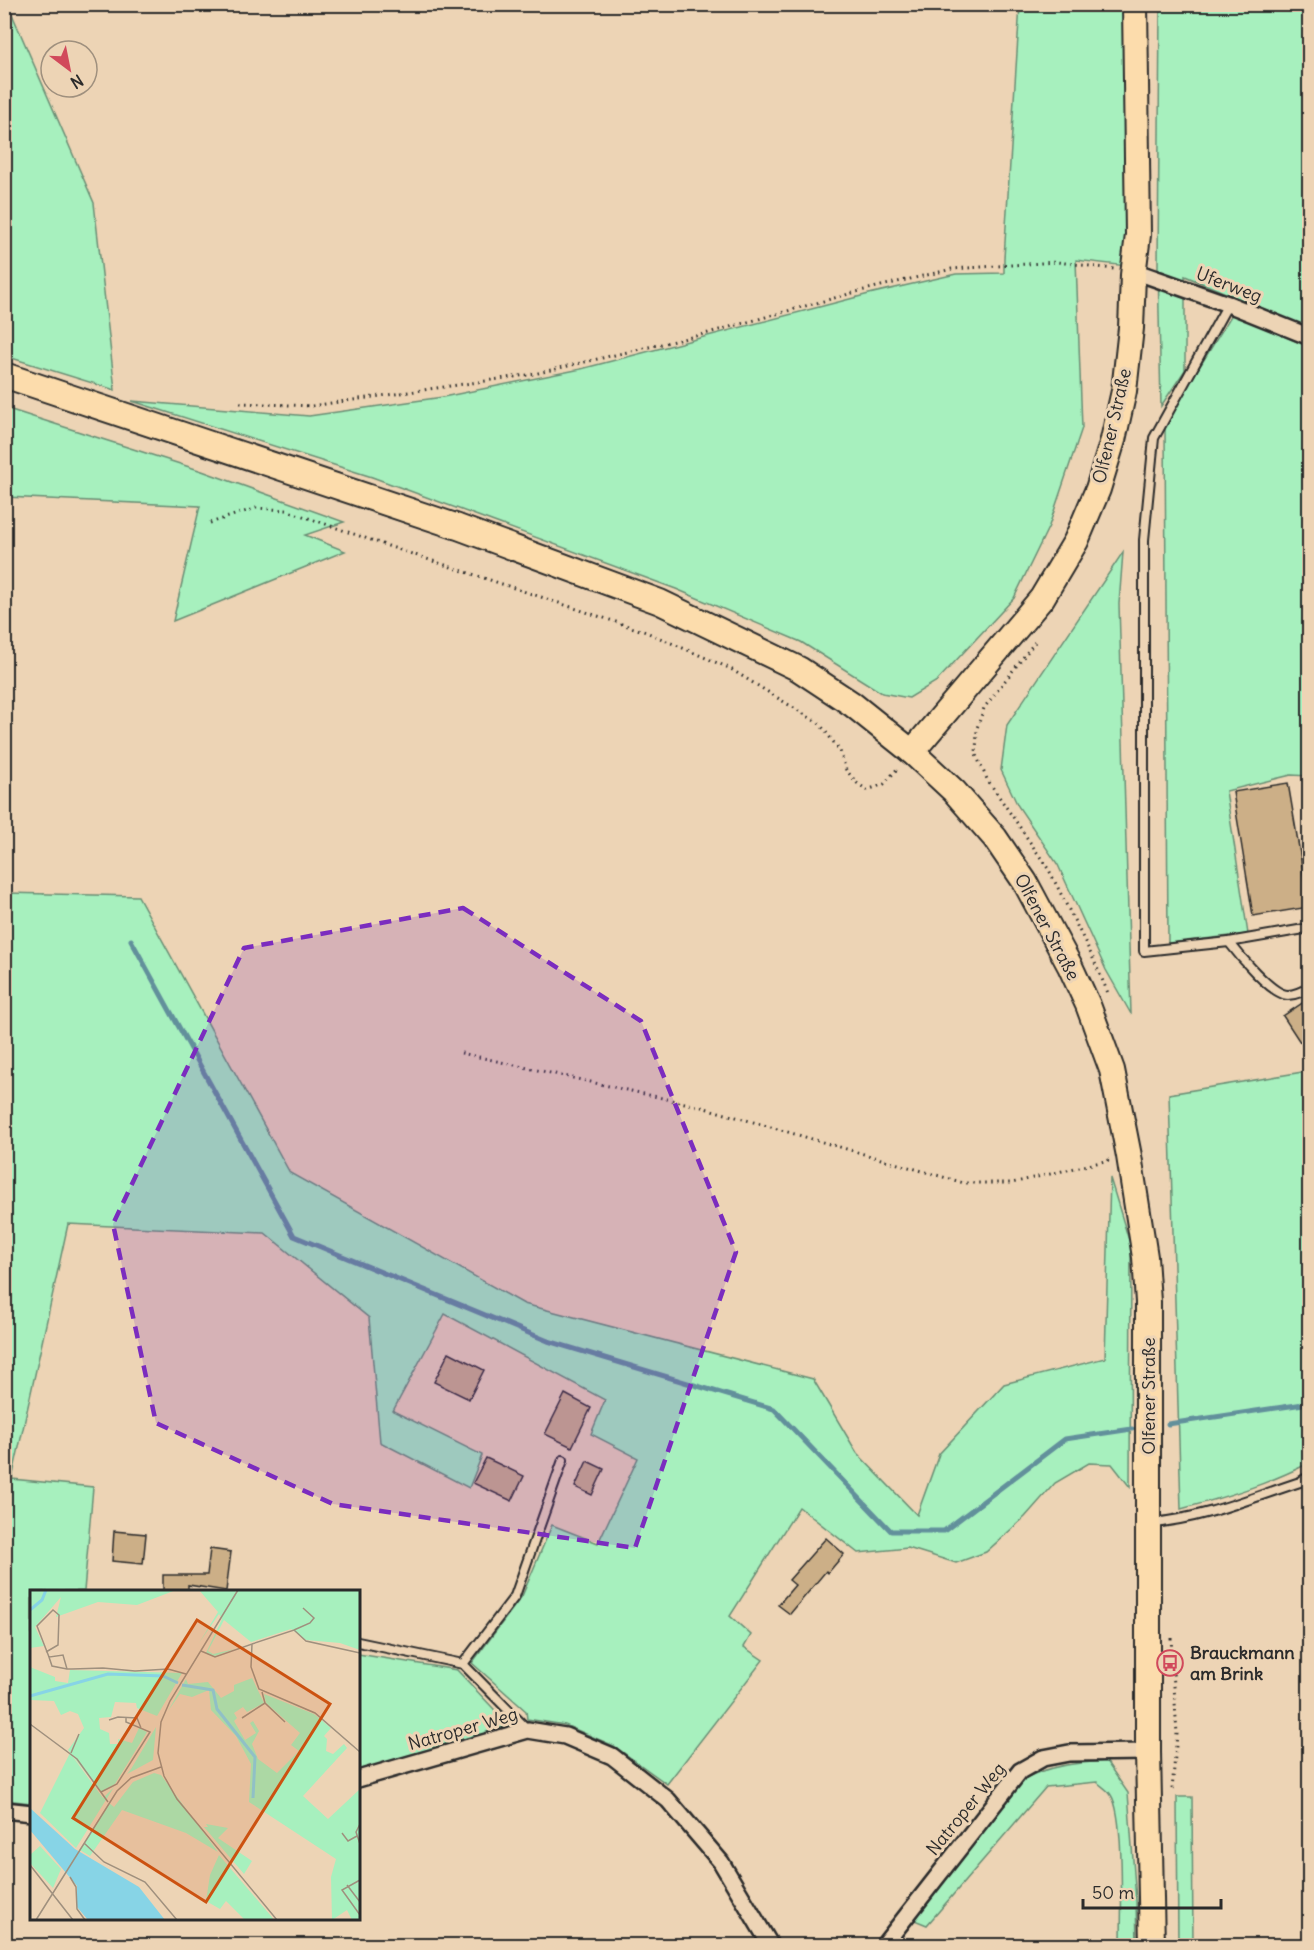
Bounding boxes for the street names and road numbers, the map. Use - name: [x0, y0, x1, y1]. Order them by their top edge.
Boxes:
- street label: Uferweg: [1193, 261, 1265, 308]
- street label: Olfener Straße: [1087, 366, 1136, 486]
- street label: Olfener Straße: [1010, 869, 1085, 984]
- street label: Olfener Straße: [1137, 1337, 1160, 1455]
- street label: Natroper Weg: [405, 1702, 520, 1755]
- street label: Natroper Weg: [921, 1758, 1010, 1860]

